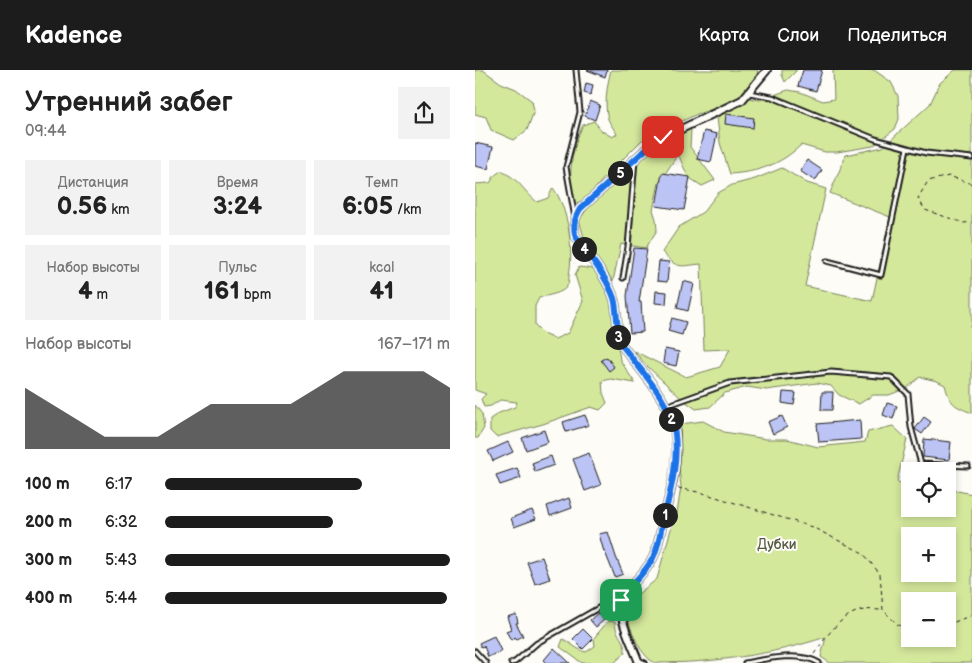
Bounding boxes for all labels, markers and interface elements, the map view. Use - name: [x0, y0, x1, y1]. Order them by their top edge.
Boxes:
- text: Kadence: [25, 21, 122, 50]
- text: Карта: [699, 25, 749, 46]
- text: Слои: [777, 25, 819, 46]
- text: Поделиться: [847, 25, 947, 46]
- text: Утренний забег: [25, 86, 233, 119]
- button: share: [398, 87, 450, 139]
- pin: [642, 116, 684, 158]
- text: 09:44: [25, 122, 66, 141]
- icon: check: [649, 123, 677, 151]
- pin: 5: [607, 160, 633, 186]
- text: 5: [616, 165, 625, 182]
- text: Дистанция: [58, 174, 129, 191]
- text: Время: [217, 174, 258, 191]
- text: Темп: [365, 174, 398, 191]
- text: 0.56: [57, 191, 107, 222]
- text: 3:24: [213, 191, 262, 222]
- text: 6:05: [342, 191, 393, 222]
- text: km: [107, 201, 130, 218]
- text: /km: [393, 201, 422, 218]
- pin: 4: [571, 236, 597, 262]
- text: 4: [580, 241, 589, 258]
- text: Набор высоты: [47, 259, 140, 276]
- text: Пульс: [218, 259, 257, 276]
- text: kcal: [369, 259, 394, 276]
- text: 4: [78, 276, 93, 307]
- text: 161: [204, 276, 240, 307]
- text: 41: [369, 276, 394, 307]
- text: m: [93, 286, 108, 303]
- text: bpm: [240, 286, 271, 303]
- pin: 3: [605, 324, 631, 350]
- text: 3: [614, 329, 623, 346]
- text: Набор высоты: [25, 335, 132, 354]
- text: 167–171 m: [378, 335, 450, 354]
- pin: 2: [659, 406, 683, 432]
- text: 2: [667, 411, 676, 428]
- map controls: [901, 462, 956, 647]
- button: locate: [901, 462, 956, 517]
- text: 100 m: [25, 475, 70, 494]
- text: 6:17: [105, 475, 132, 494]
- pin: 1: [653, 502, 677, 528]
- text: 1: [663, 507, 668, 524]
- text: 200 m: [25, 513, 72, 532]
- text: 6:32: [105, 513, 137, 532]
- button: +: [901, 527, 956, 582]
- park label: Дубки: [757, 536, 797, 553]
- text: 300 m: [25, 551, 72, 570]
- text: 5:43: [105, 551, 137, 570]
- pin: [600, 579, 642, 621]
- icon: arrive: [607, 586, 635, 614]
- text: 400 m: [25, 589, 72, 608]
- text: 5:44: [105, 589, 137, 608]
- button: −: [901, 592, 956, 647]

